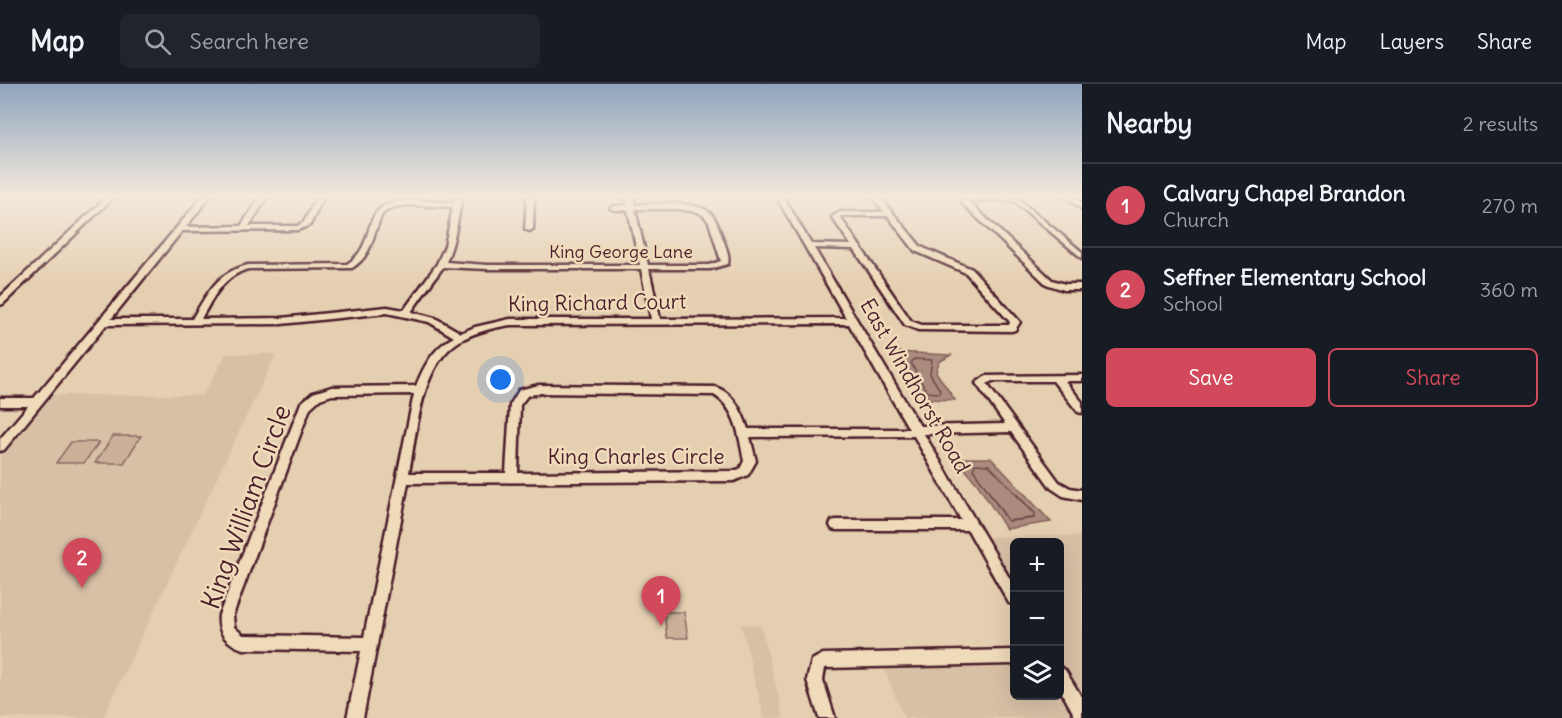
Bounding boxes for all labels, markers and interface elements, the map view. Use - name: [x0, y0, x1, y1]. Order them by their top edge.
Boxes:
- search box: [120, 14, 540, 68]
- text: Map: [30, 23, 84, 59]
- icon: search: [141, 25, 174, 58]
- text: Search here: [189, 27, 309, 55]
- text: Map: [1306, 28, 1346, 55]
- text: Layers: [1379, 28, 1444, 55]
- text: Share: [1477, 28, 1532, 55]
- text: Nearby: [1106, 107, 1192, 140]
- text: 2 results: [1463, 111, 1538, 136]
- text: Calvary Chapel Brandon: [1163, 179, 1405, 207]
- text: 1: [1122, 193, 1129, 218]
- text: 270 m: [1482, 193, 1538, 218]
- text: Church: [1163, 207, 1229, 232]
- street label: King George Lane: [549, 240, 693, 263]
- text: Seffner Elementary School: [1163, 263, 1426, 291]
- text: 2: [1120, 277, 1131, 302]
- text: 360 m: [1480, 277, 1538, 302]
- street label: King Richard Court: [508, 287, 686, 318]
- text: School: [1163, 291, 1223, 316]
- street label: East Windhorst Road: [854, 294, 976, 478]
- button: Save: [1106, 348, 1316, 407]
- button: Share: [1328, 348, 1538, 407]
- your location: [486, 365, 515, 394]
- street label: King William Circle: [193, 400, 298, 613]
- street label: King Charles Circle: [547, 443, 725, 470]
- pin: 2: [62, 538, 101, 588]
- map controls: [1010, 538, 1064, 700]
- button: +: [1010, 538, 1064, 592]
- pin: 1: [642, 576, 680, 626]
- button: −: [1010, 592, 1064, 646]
- button: layers: [1010, 646, 1064, 700]

